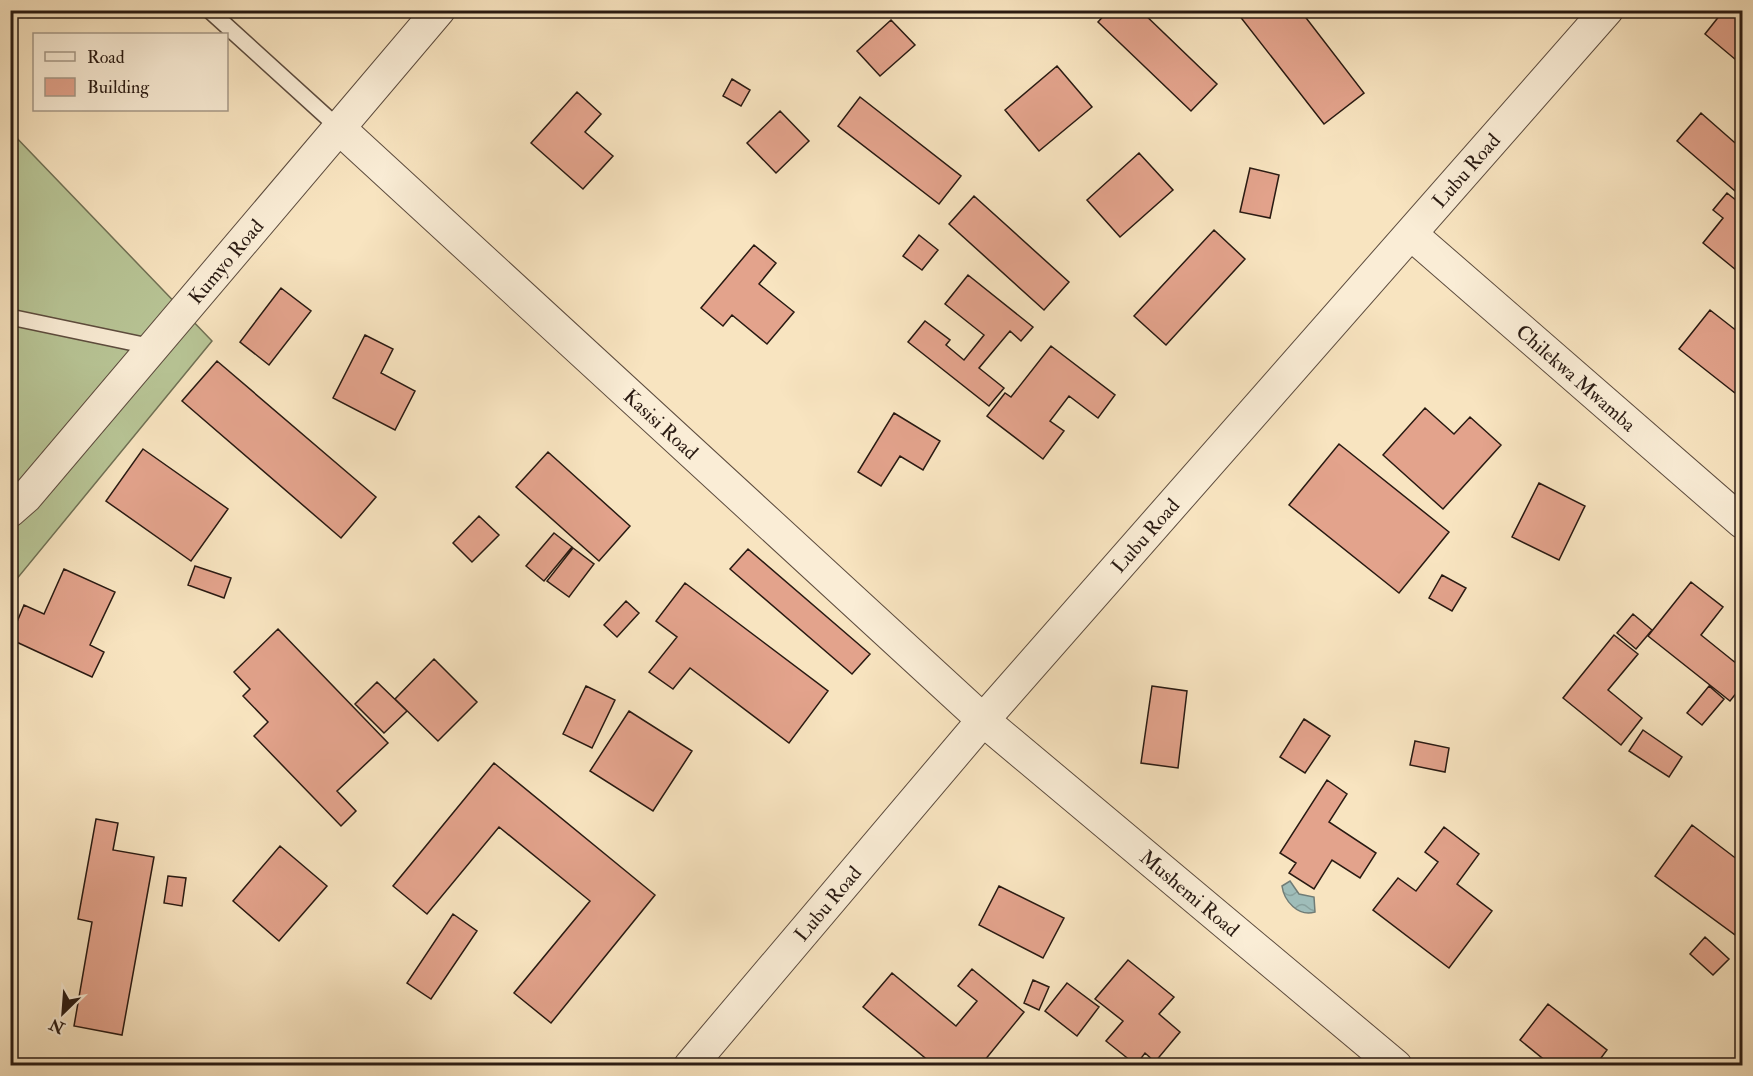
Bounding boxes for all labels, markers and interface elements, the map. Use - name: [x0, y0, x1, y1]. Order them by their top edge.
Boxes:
- legend: [33, 33, 228, 111]
- text: Road: [87, 46, 125, 69]
- text: Building: [87, 76, 150, 99]
- street label: Lubu Road: [1427, 128, 1506, 213]
- street label: Kumyo Road: [183, 214, 269, 309]
- street label: Chilekwa Mwamba: [1511, 319, 1642, 438]
- street label: Kasisi Road: [618, 384, 703, 465]
- street label: Lubu Road: [1106, 493, 1185, 578]
- street label: Mushemi Road: [1135, 845, 1244, 942]
- street label: Lubu Road: [789, 861, 867, 947]
- north arrow: [33, 983, 93, 1043]
- text: N: [46, 1013, 69, 1038]

